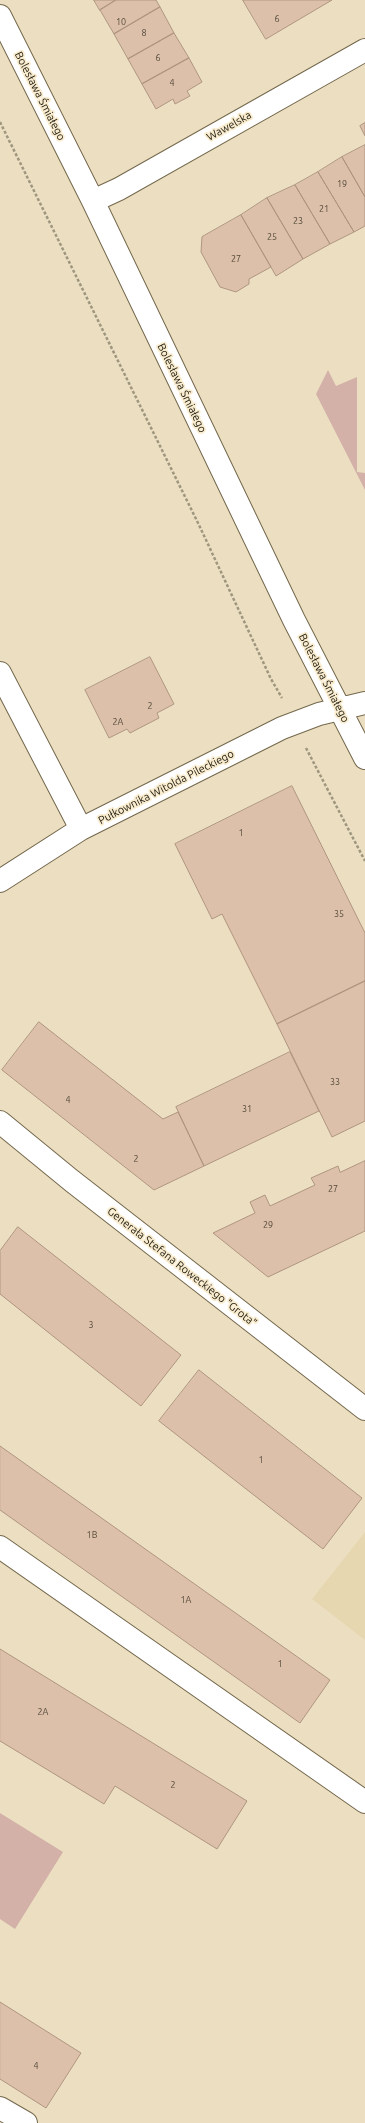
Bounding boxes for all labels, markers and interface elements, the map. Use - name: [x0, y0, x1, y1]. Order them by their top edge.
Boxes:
- house number: 6: [274, 14, 280, 24]
- house number: 10: [116, 17, 126, 27]
- house number: 8: [141, 28, 147, 38]
- street label: Bolesława Śmiałego: [12, 49, 68, 143]
- house number: 6: [155, 53, 161, 63]
- house number: 4: [169, 78, 175, 88]
- street label: Wawelska: [204, 108, 254, 144]
- house number: 19: [337, 179, 347, 189]
- house number: 21: [319, 204, 329, 214]
- house number: 23: [293, 216, 303, 226]
- house number: 25: [267, 232, 277, 242]
- house number: 27: [231, 254, 241, 264]
- street label: Bolesława Śmiałego: [155, 341, 209, 435]
- street label: Bolesława Śmiałego: [296, 631, 352, 725]
- house number: 2: [147, 701, 153, 711]
- house number: 2A: [113, 717, 123, 727]
- street label: Pułkownika Witolda Pileckiego: [96, 747, 236, 827]
- house number: 1: [238, 828, 244, 838]
- house number: 35: [334, 909, 344, 919]
- house number: 33: [330, 1077, 340, 1087]
- house number: 4: [65, 1095, 71, 1105]
- house number: 31: [242, 1104, 252, 1114]
- house number: 2: [133, 1154, 139, 1164]
- house number: 27: [328, 1184, 338, 1194]
- street label: Generała Stefana Roweckiego "Grota": [105, 1205, 259, 1329]
- house number: 29: [263, 1220, 273, 1230]
- house number: 3: [88, 1320, 94, 1330]
- house number: 1: [258, 1455, 264, 1465]
- house number: 1B: [87, 1530, 97, 1540]
- house number: 1A: [181, 1595, 191, 1605]
- house number: 1: [277, 1659, 283, 1669]
- house number: 2A: [38, 1707, 48, 1717]
- house number: 2: [170, 1780, 176, 1790]
- house number: 4: [33, 2061, 39, 2071]

